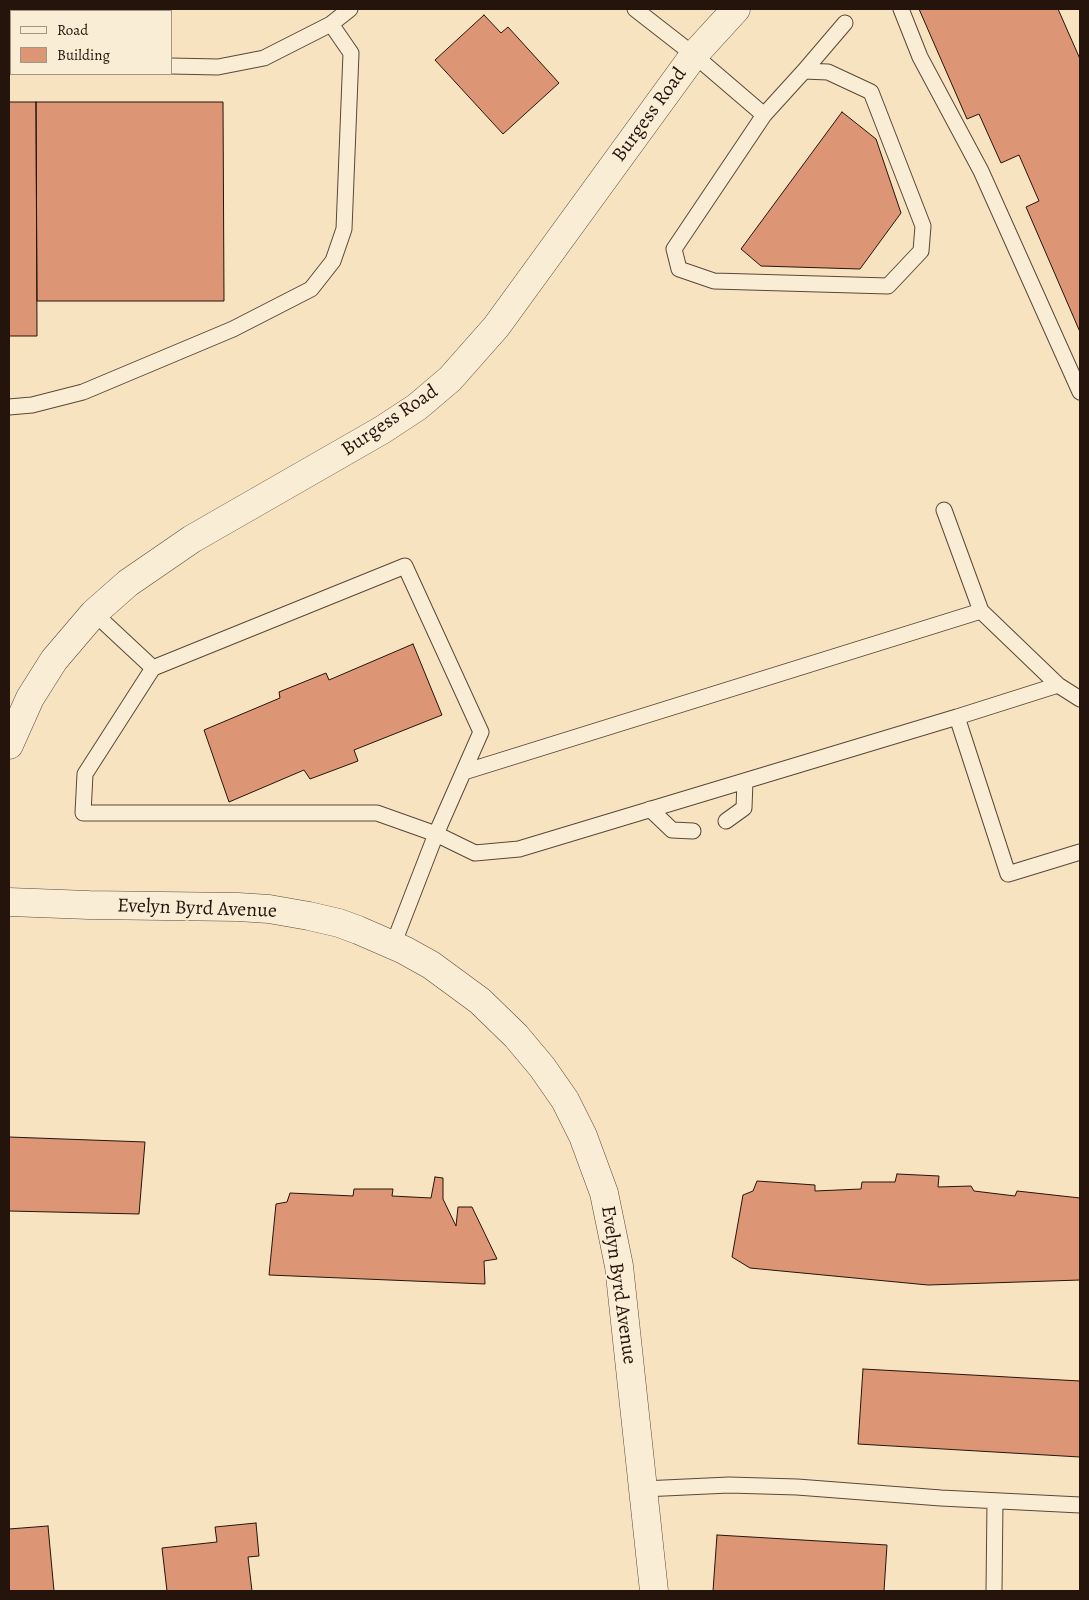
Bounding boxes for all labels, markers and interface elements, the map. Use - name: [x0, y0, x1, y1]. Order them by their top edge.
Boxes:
- legend: [10, 10, 172, 75]
- text: Road: [57, 20, 88, 40]
- text: Building: [57, 45, 110, 65]
- street label: Burgess Road: [608, 63, 692, 167]
- street label: Burgess Road: [337, 380, 443, 462]
- street label: Evelyn Byrd Avenue: [117, 894, 277, 924]
- street label: Evelyn Byrd Avenue: [595, 1204, 641, 1366]

